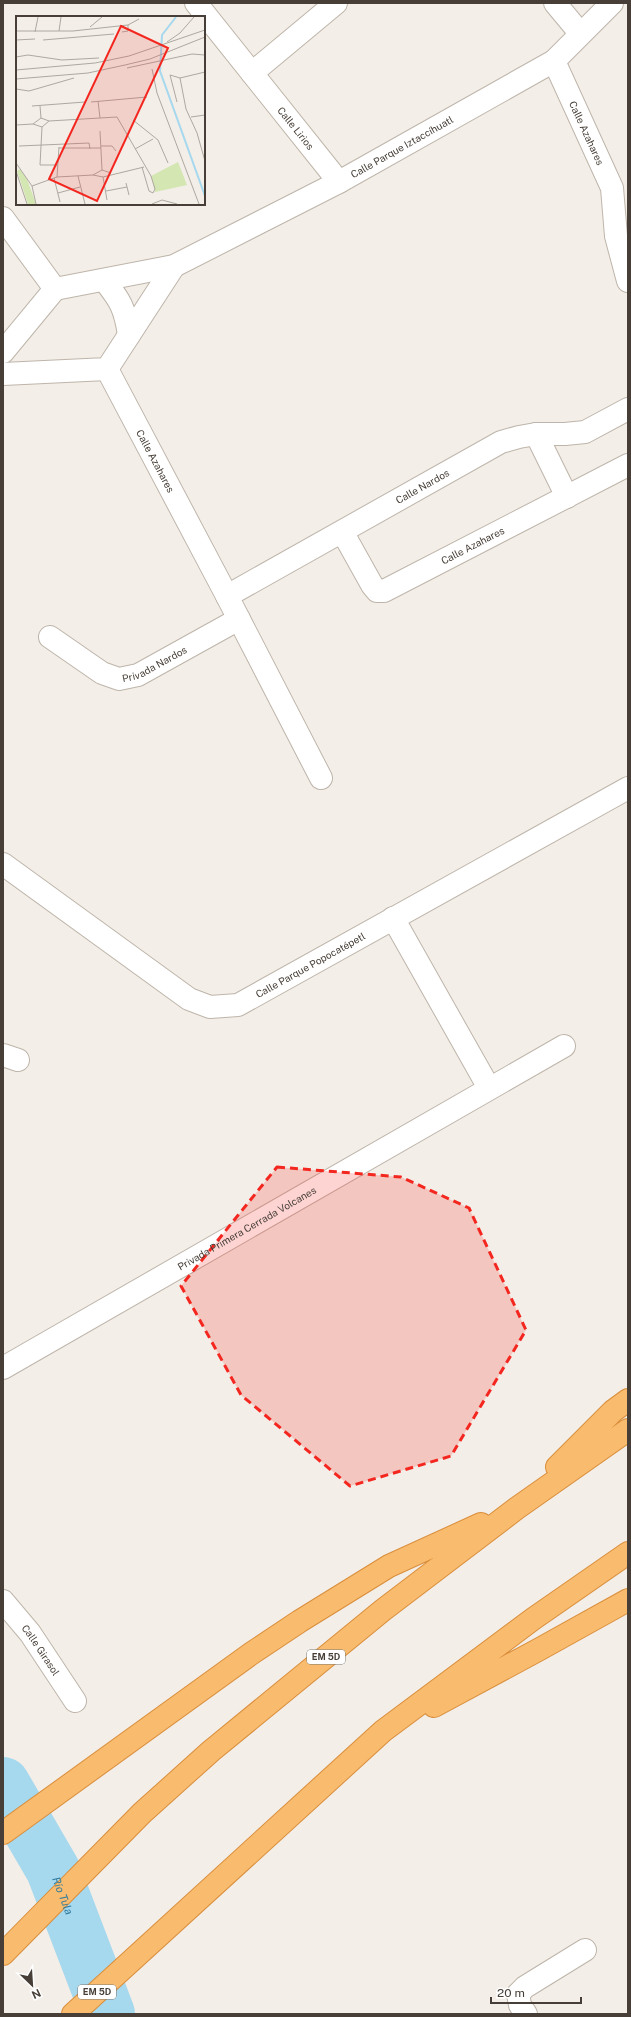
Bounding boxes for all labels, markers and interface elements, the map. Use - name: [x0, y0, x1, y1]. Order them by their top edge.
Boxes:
- inset map: [16, 16, 205, 205]
- street label: Calle Azahares: [567, 99, 607, 167]
- street label: Calle Lirios: [275, 104, 317, 152]
- street label: Calle Parque Iztaccíhuatl: [348, 113, 455, 180]
- street label: Calle Azahares: [134, 427, 177, 494]
- street label: Calle Nardos: [393, 466, 451, 506]
- street label: Calle Azahares: [439, 524, 506, 567]
- street label: Privada Nardos: [121, 643, 189, 684]
- street label: Calle Parque Popocatépetl: [253, 930, 367, 1000]
- street label: Privada Primera Cerrada Volcanes: [175, 1184, 318, 1273]
- street label: Calle Girasol: [19, 1622, 62, 1678]
- road number: EM 5D: [307, 1650, 345, 1664]
- water label: Río Tula: [50, 1875, 76, 1916]
- north arrow: [12, 1965, 52, 2005]
- scale bar: [491, 1979, 581, 2005]
- road number: EM 5D: [78, 1985, 116, 1999]
- text: 20 m: [497, 1986, 525, 2000]
- text: N: [30, 1987, 43, 2001]

